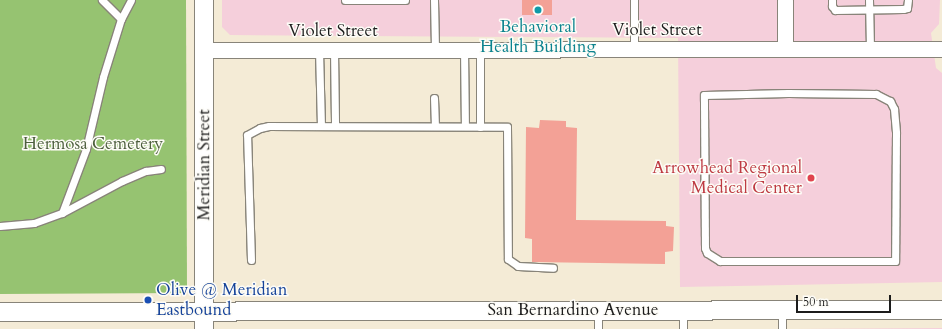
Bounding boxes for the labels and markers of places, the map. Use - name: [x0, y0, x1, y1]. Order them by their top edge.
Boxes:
- marker: Behavioral Health Building: [533, 5, 543, 15]
- place label: Behavioral Health Building: [480, 17, 596, 57]
- place label: Arrowhead Regional Medical Center: [652, 158, 802, 198]
- marker: Arrowhead Regional Medical Center: [805, 172, 817, 184]
- place label: Olive @ Meridian Eastbound: [156, 280, 287, 320]
- marker: Olive @ Meridian Eastbound: [143, 295, 153, 305]

